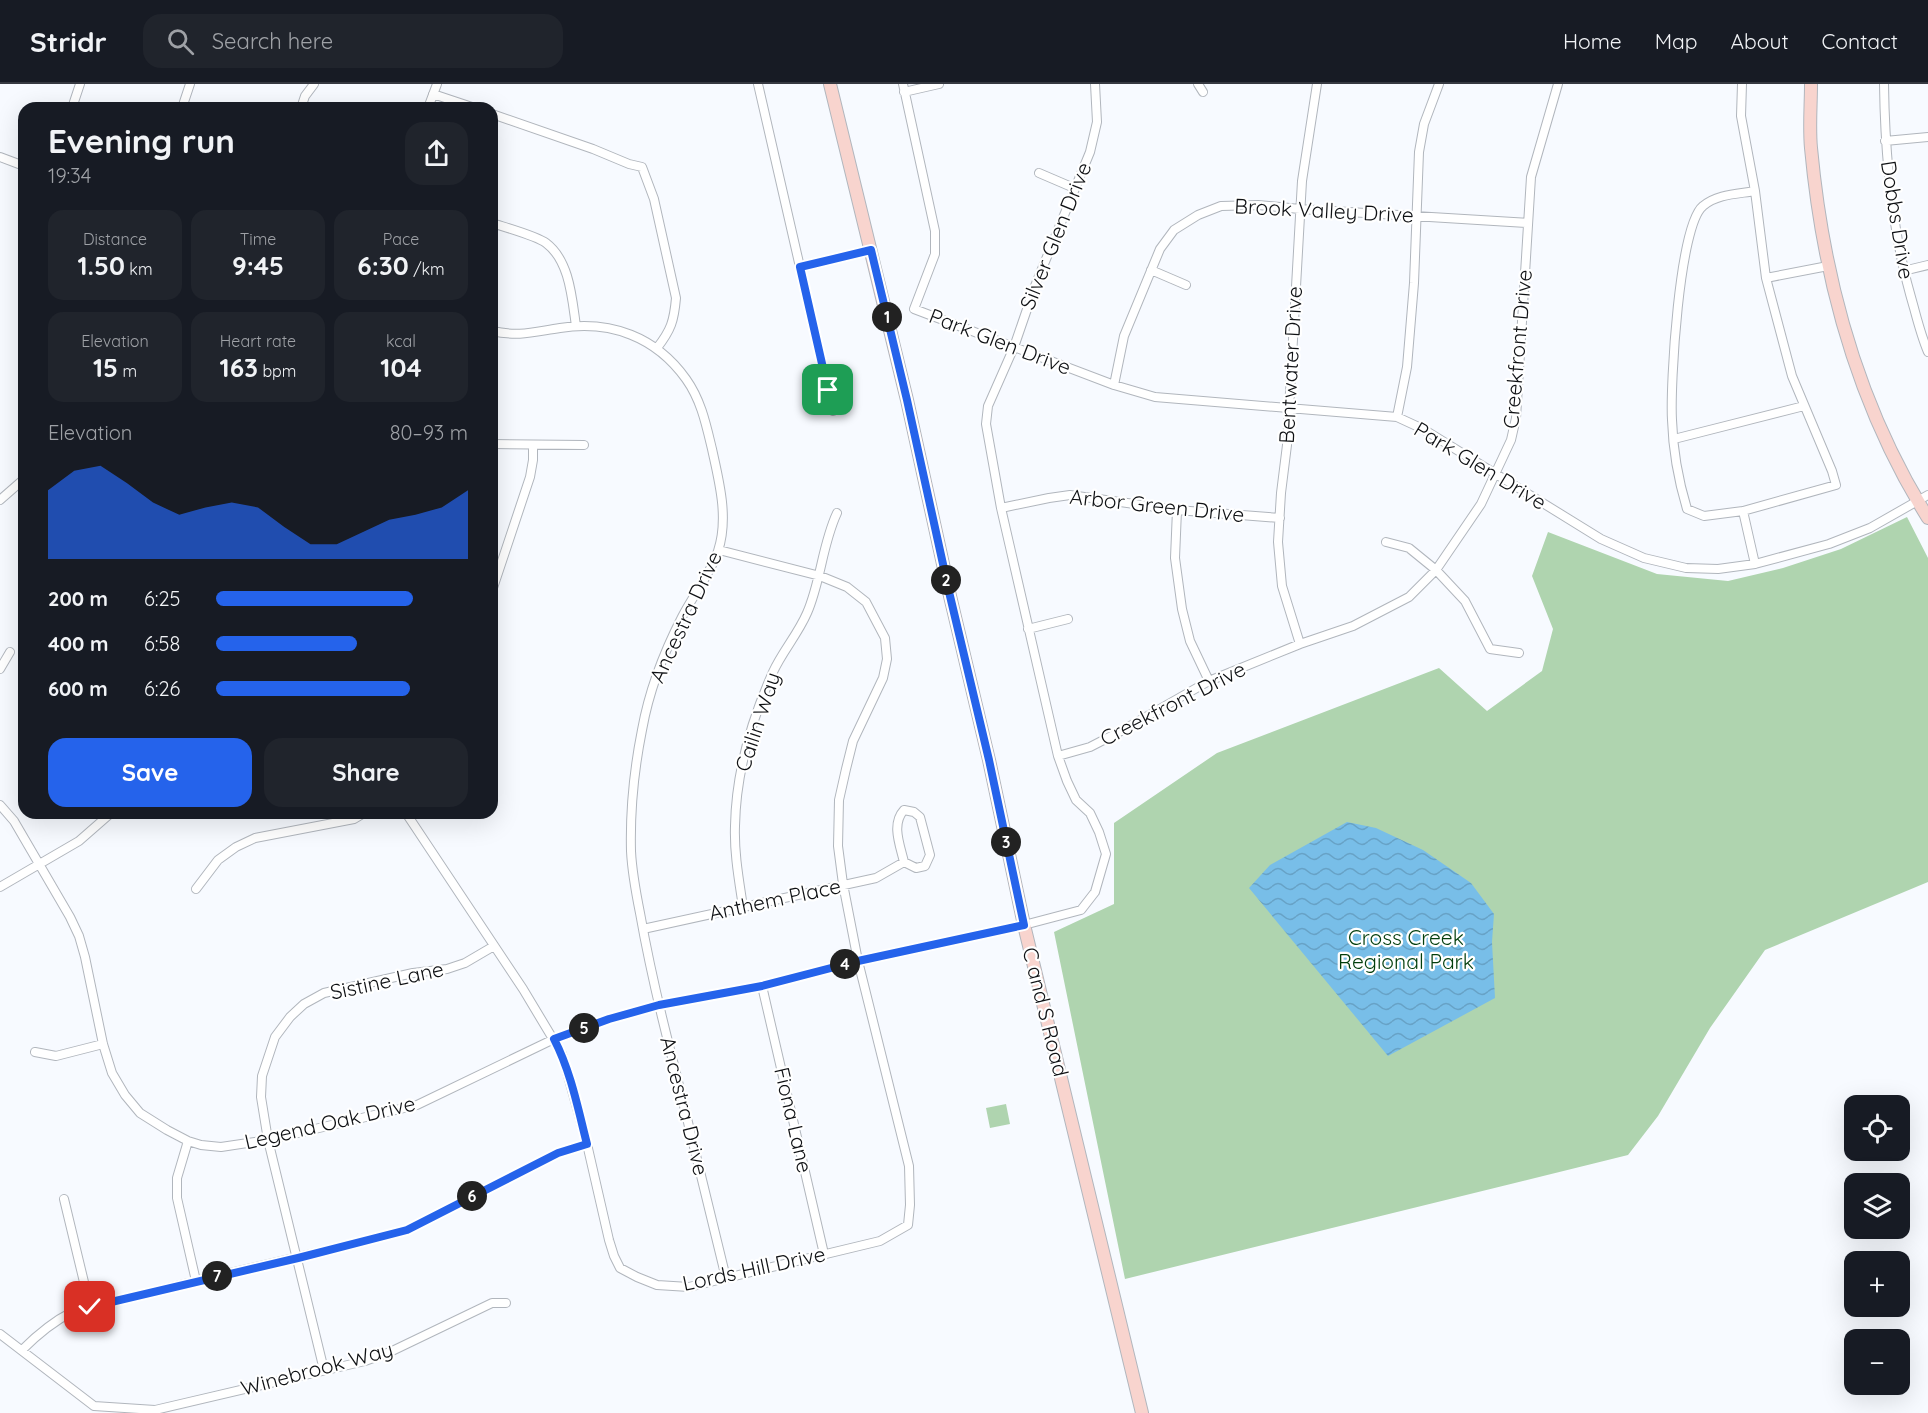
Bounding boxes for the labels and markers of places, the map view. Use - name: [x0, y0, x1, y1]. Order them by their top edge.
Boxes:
- pin: 1: [872, 302, 902, 332]
- pin: [802, 364, 853, 415]
- pin: 2: [931, 565, 961, 595]
- pin: 3: [991, 827, 1021, 857]
- pin: 4: [830, 949, 860, 979]
- pin: 5: [569, 1013, 599, 1043]
- pin: 6: [457, 1181, 487, 1211]
- pin: 7: [202, 1261, 232, 1291]
- pin: [64, 1281, 115, 1332]

